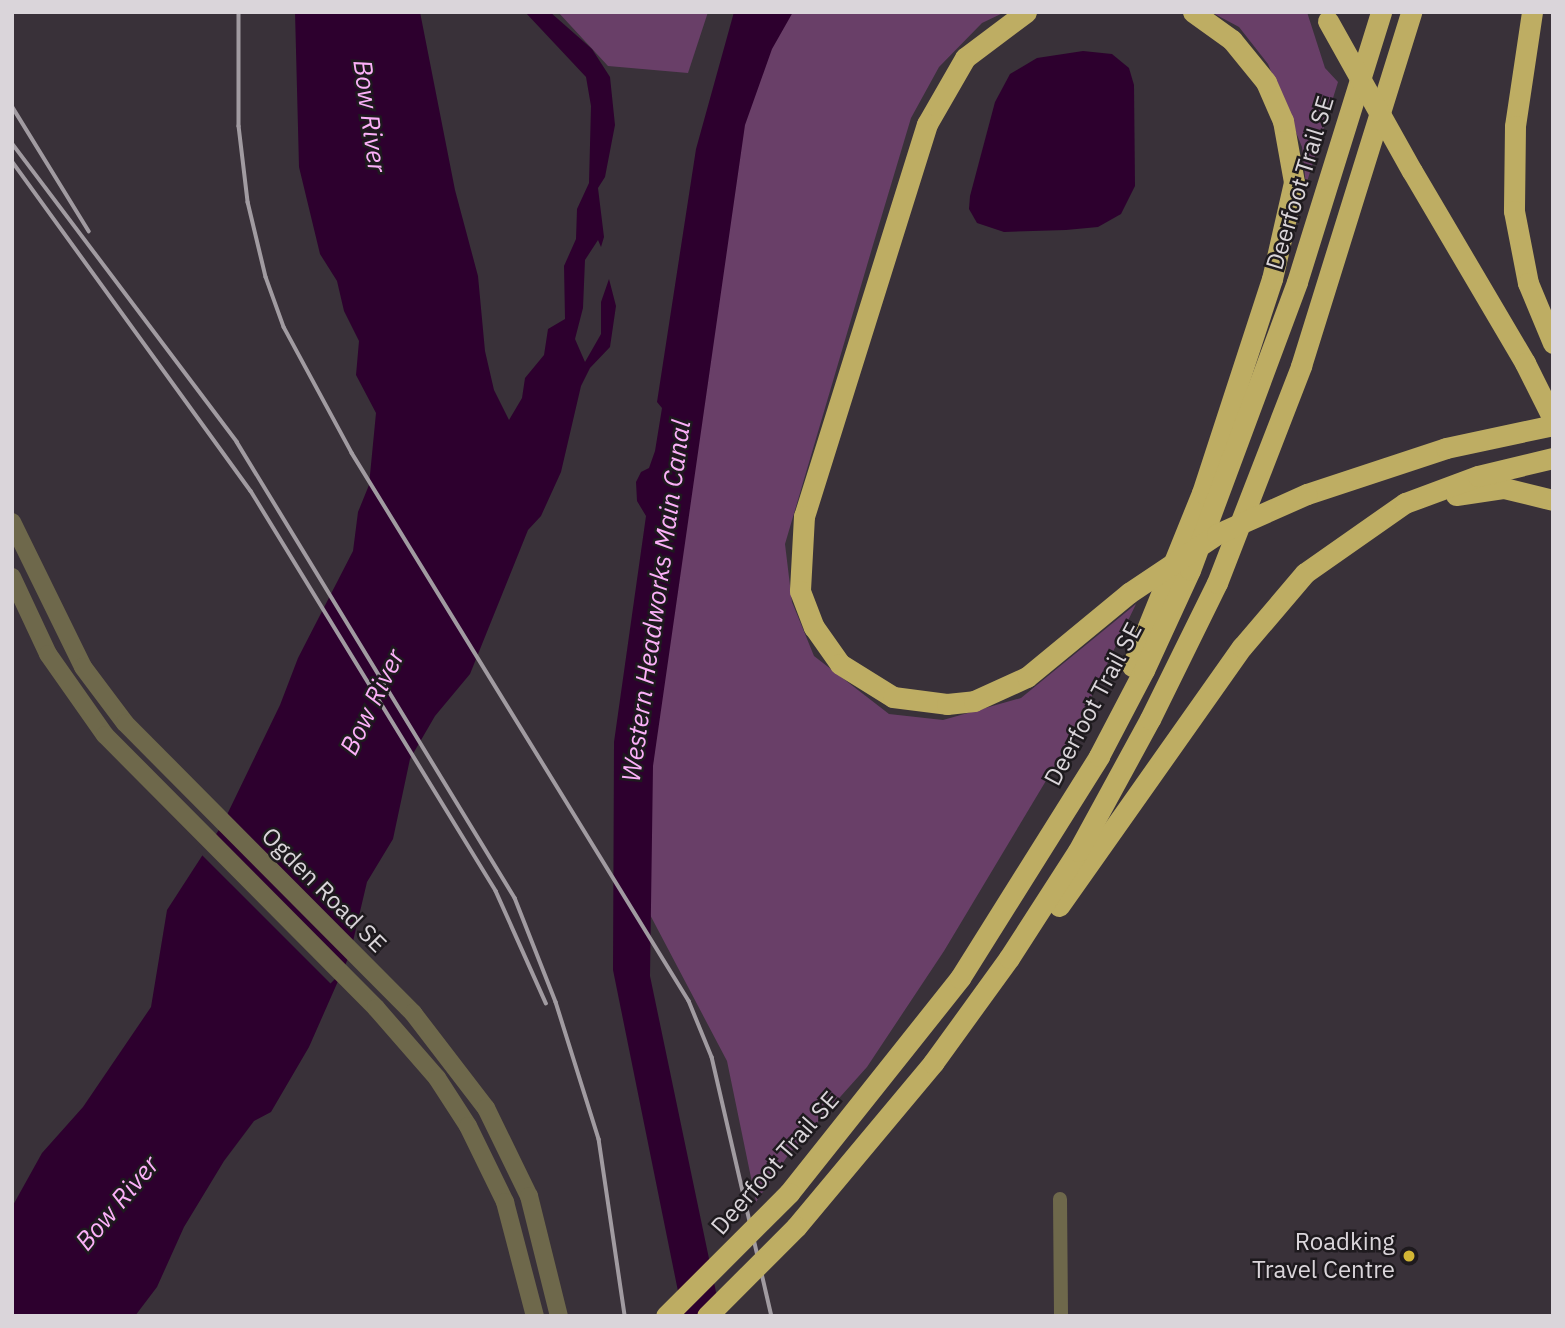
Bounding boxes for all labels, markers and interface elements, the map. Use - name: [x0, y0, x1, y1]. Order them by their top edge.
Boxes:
- water label: Bow River: [347, 58, 393, 174]
- street label: Deerfoot Trail SE: [1260, 93, 1340, 273]
- water label: Western Headworks Main Canal: [615, 418, 697, 784]
- street label: Deerfoot Trail SE: [1038, 618, 1148, 790]
- water label: Bow River: [333, 644, 411, 760]
- street label: Ogden Road SE: [256, 822, 392, 958]
- street label: Deerfoot Trail SE: [705, 1086, 845, 1240]
- water label: Bow River: [69, 1149, 165, 1257]
- place label: Roadking Travel Centre: [1252, 1228, 1395, 1284]
- marker: Roadking Travel Centre: [1401, 1248, 1417, 1264]

